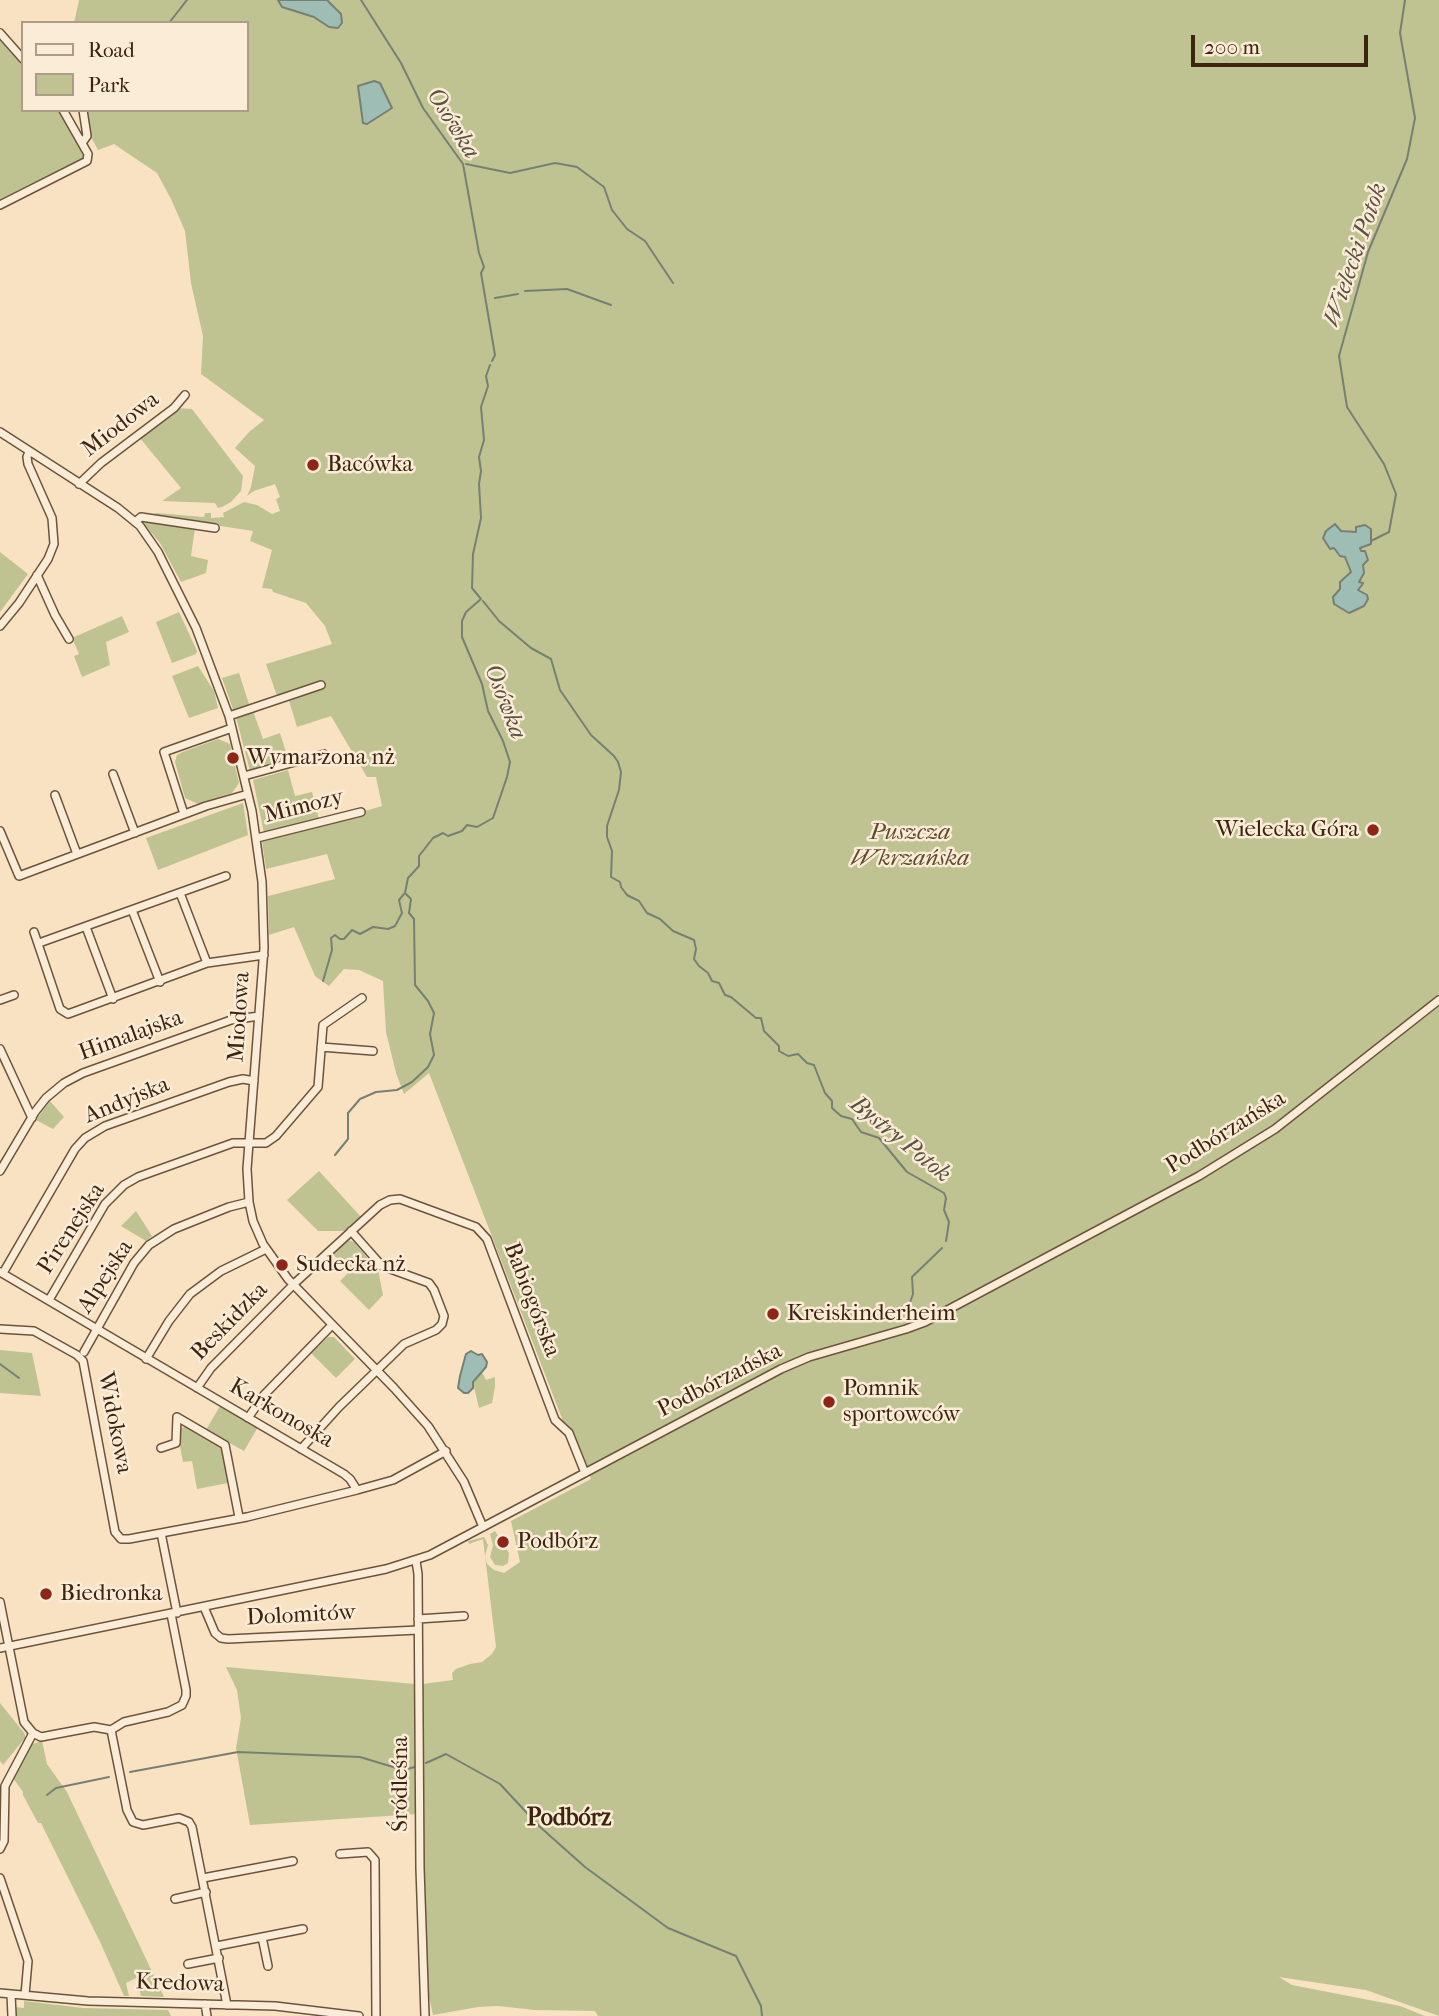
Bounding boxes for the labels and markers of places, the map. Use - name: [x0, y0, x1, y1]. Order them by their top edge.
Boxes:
- place label: Bacówka: [327, 451, 413, 479]
- marker: Bacówka: [305, 457, 321, 473]
- place label: Wymarzona nż: [247, 744, 395, 772]
- marker: Wymarzona nż: [225, 750, 241, 766]
- place label: Wielecka Góra: [1215, 816, 1359, 844]
- marker: Wielecka Góra: [1365, 822, 1381, 838]
- place label: Sudecka nż: [296, 1251, 406, 1279]
- marker: Sudecka nż: [274, 1257, 290, 1273]
- place label: Kreiskinderheim: [787, 1300, 956, 1328]
- marker: Kreiskinderheim: [765, 1306, 781, 1322]
- place label: Pomnik sportowców: [843, 1375, 960, 1429]
- marker: Pomnik sportowców: [821, 1394, 837, 1410]
- place label: Podbórz: [517, 1528, 598, 1556]
- marker: Podbórz: [495, 1534, 511, 1550]
- place label: Biedronka: [60, 1580, 162, 1608]
- marker: Biedronka: [38, 1586, 54, 1602]

